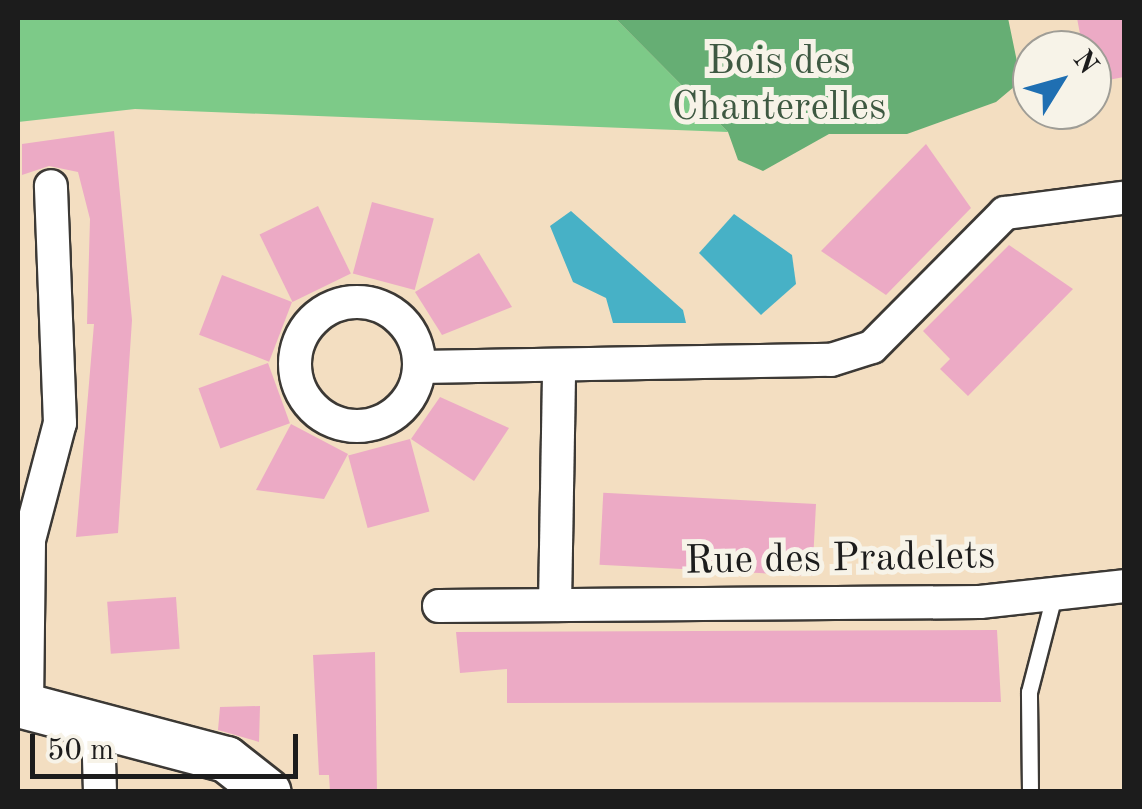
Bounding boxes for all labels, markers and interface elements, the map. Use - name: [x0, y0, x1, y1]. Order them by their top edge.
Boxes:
- north arrow: [1012, 30, 1112, 130]
- park label: Bois des Chanterelles: [672, 39, 886, 133]
- text: N: [1067, 46, 1102, 80]
- street label: Rue des Pradelets: [684, 533, 996, 587]
- scale bar: [35, 714, 302, 776]
- text: 50 m: [47, 736, 114, 766]

